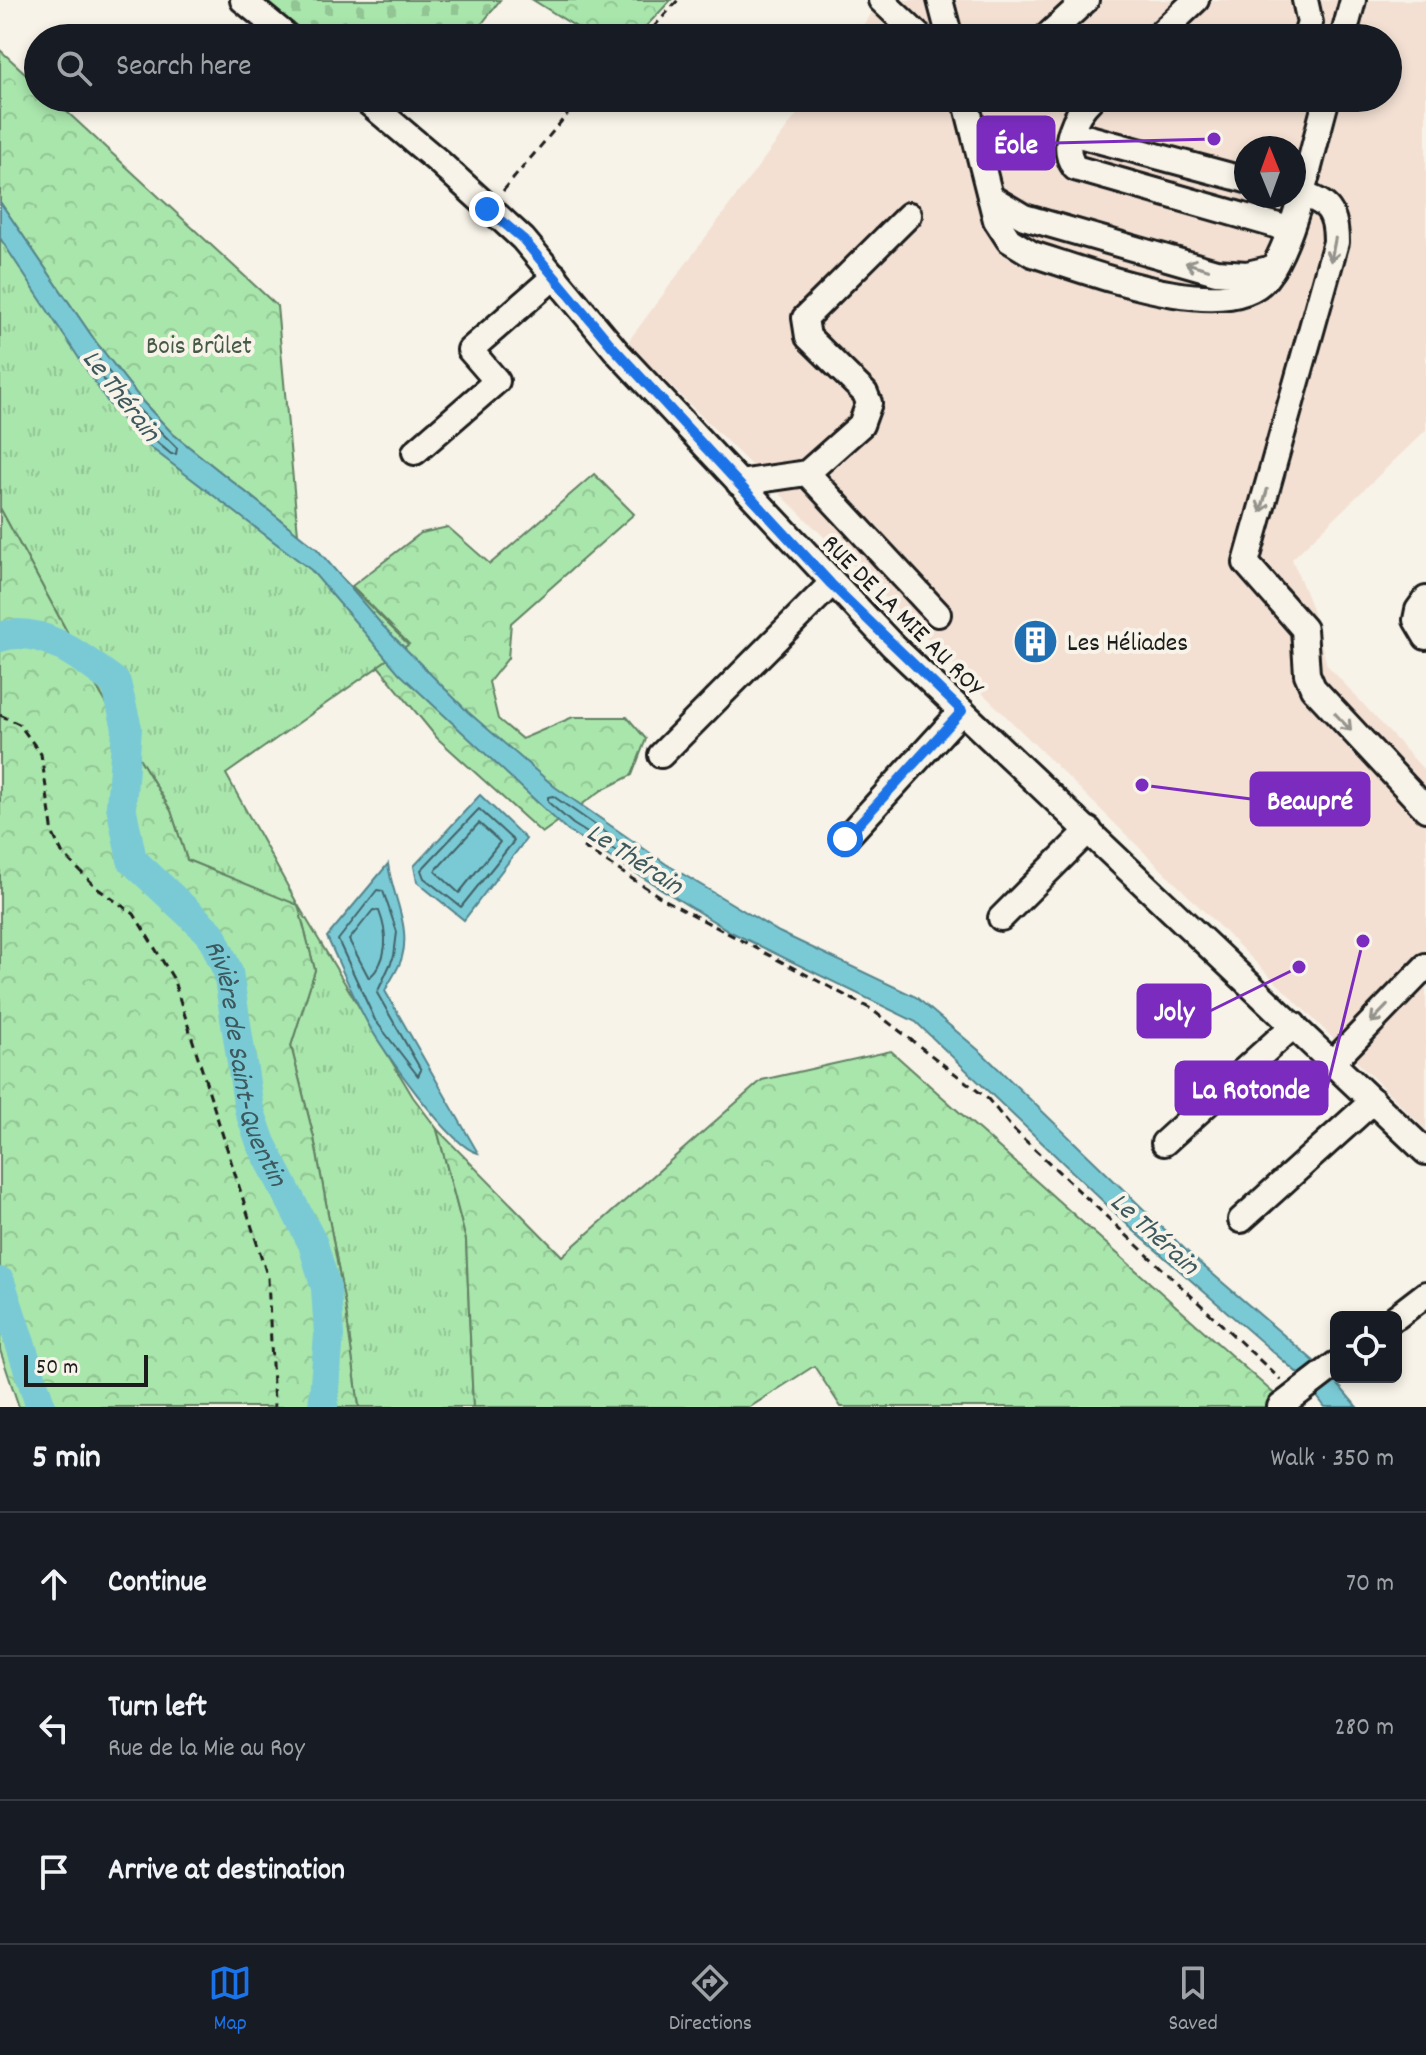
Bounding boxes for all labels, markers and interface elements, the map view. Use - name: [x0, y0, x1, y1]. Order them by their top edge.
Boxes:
- search box: [24, 24, 1402, 112]
- icon: search: [52, 46, 96, 90]
- text: Search here: [116, 47, 252, 90]
- callout: Éole: [978, 117, 1054, 169]
- text: Éole: [994, 128, 1038, 168]
- north arrow: [1234, 136, 1306, 208]
- route end: [469, 191, 505, 227]
- one-way arrow: [1325, 237, 1340, 262]
- one-way arrow: [1184, 258, 1210, 273]
- park label: Bois Brûlet: [146, 329, 252, 366]
- water label: Le Thérain: [70, 342, 169, 453]
- one-way arrow: [1256, 487, 1271, 513]
- street label: RUE DE LA MIE AU ROY: [812, 527, 992, 707]
- building icon: Les Héliades: [1012, 617, 1060, 665]
- place label: Les Héliades: [1067, 626, 1188, 663]
- one-way arrow: [1333, 711, 1351, 731]
- callout: Beaupré: [1251, 773, 1369, 825]
- text: Beaupré: [1267, 784, 1353, 824]
- water label: Le Thérain: [577, 815, 690, 908]
- route start: [827, 821, 863, 857]
- water label: Rivière de Saint-Quentin: [191, 934, 295, 1195]
- callout: Joly: [1138, 985, 1210, 1037]
- text: Joly: [1154, 995, 1196, 1035]
- one-way arrow: [1370, 1004, 1389, 1024]
- callout: La Rotonde: [1176, 1062, 1327, 1114]
- text: La Rotonde: [1192, 1073, 1310, 1113]
- water label: Le Thérain: [1099, 1185, 1207, 1287]
- map controls: [1330, 1311, 1402, 1383]
- button: locate: [1330, 1311, 1402, 1383]
- scale bar: [24, 1351, 148, 1387]
- text: 50 m: [36, 1353, 78, 1384]
- text: 5 min: [32, 1435, 101, 1484]
- text: Walk · 350 m: [1271, 1441, 1394, 1478]
- icon: ahead: [32, 1562, 76, 1606]
- text: Continue: [108, 1563, 207, 1606]
- text: 70 m: [1346, 1566, 1394, 1603]
- text: Turn left: [108, 1688, 207, 1731]
- icon: left: [32, 1706, 76, 1750]
- text: 280 m: [1334, 1710, 1394, 1747]
- text: Rue de la Mie au Roy: [108, 1731, 305, 1768]
- icon: arrive: [32, 1850, 76, 1894]
- text: Arrive at destination: [108, 1851, 345, 1894]
- tab: Map: [208, 1961, 252, 2040]
- tab: Directions: [669, 1961, 752, 2040]
- tab: Saved: [1169, 1961, 1218, 2040]

